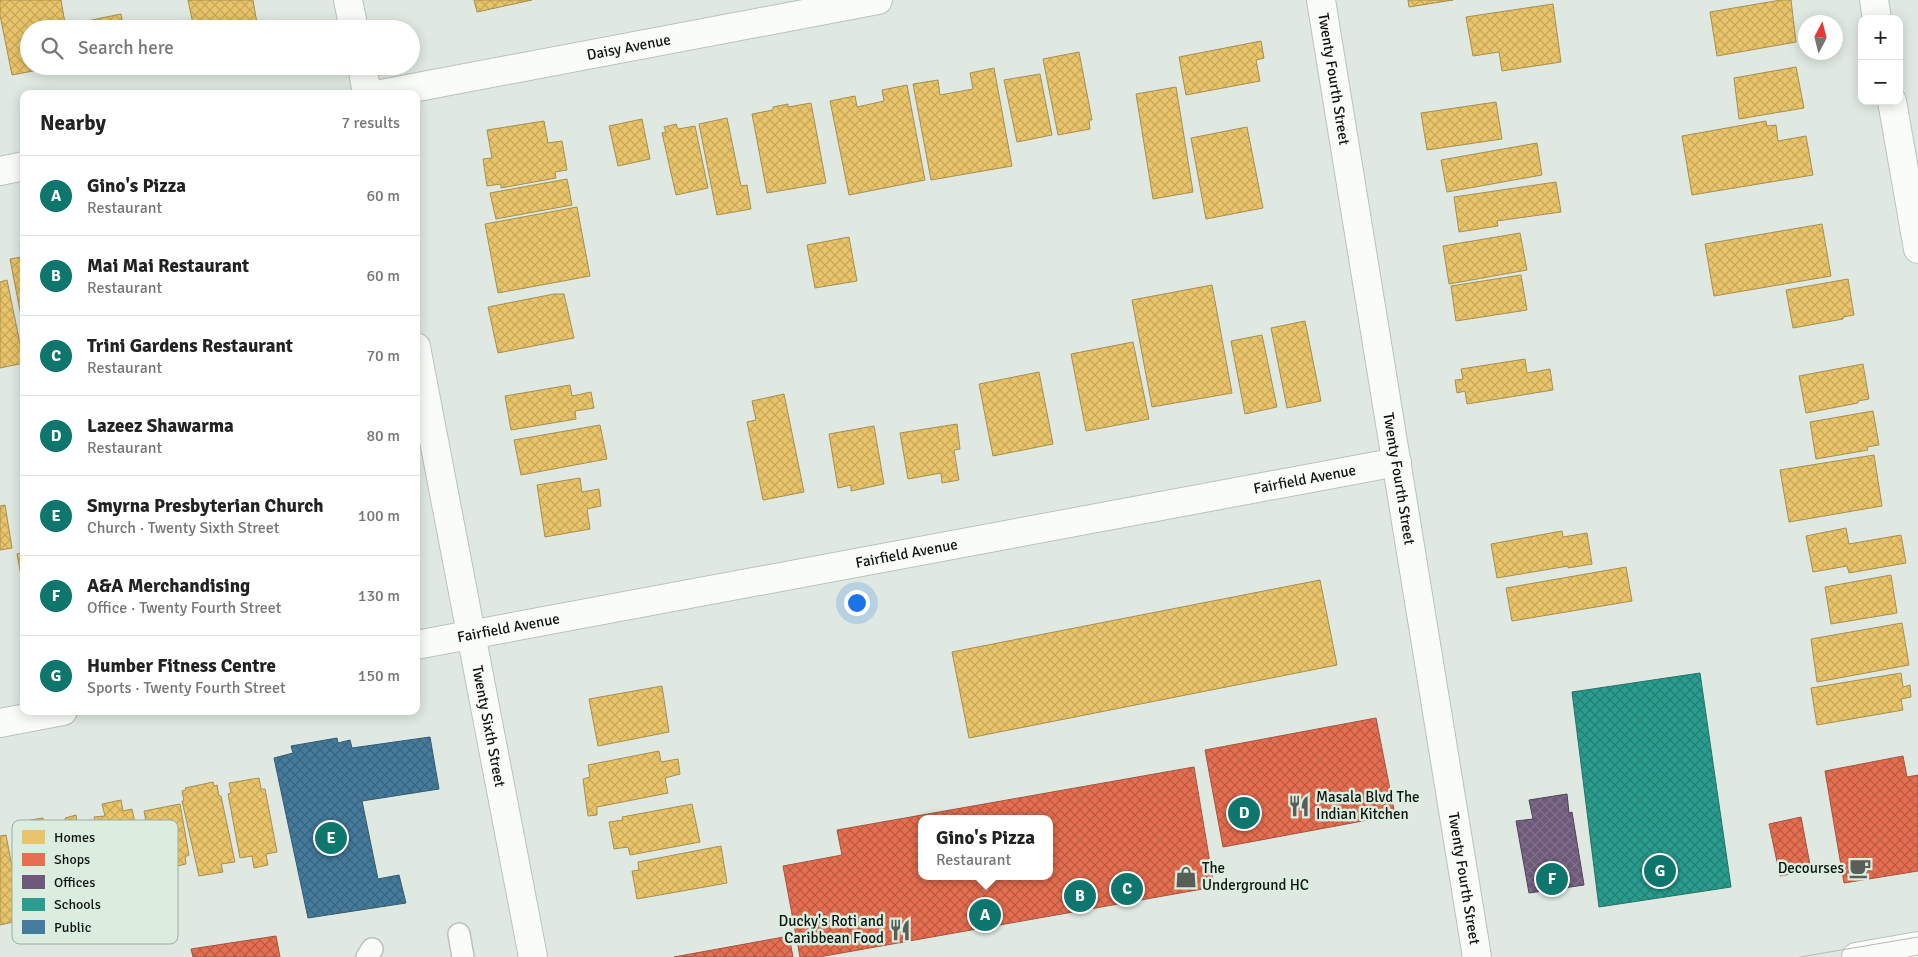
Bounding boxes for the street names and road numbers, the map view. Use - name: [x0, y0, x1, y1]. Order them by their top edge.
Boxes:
- street label: Twenty Fourth Street: [1314, 12, 1353, 146]
- street label: Daisy Avenue: [585, 30, 672, 64]
- street label: Twenty Fourth Street: [1379, 411, 1419, 546]
- street label: Fairfield Avenue: [1252, 461, 1357, 498]
- street label: Fairfield Avenue: [854, 535, 959, 572]
- street label: Fairfield Avenue: [456, 609, 561, 646]
- street label: Twenty Sixth Street: [468, 664, 509, 788]
- street label: Twenty Fourth Street: [1445, 811, 1484, 946]

